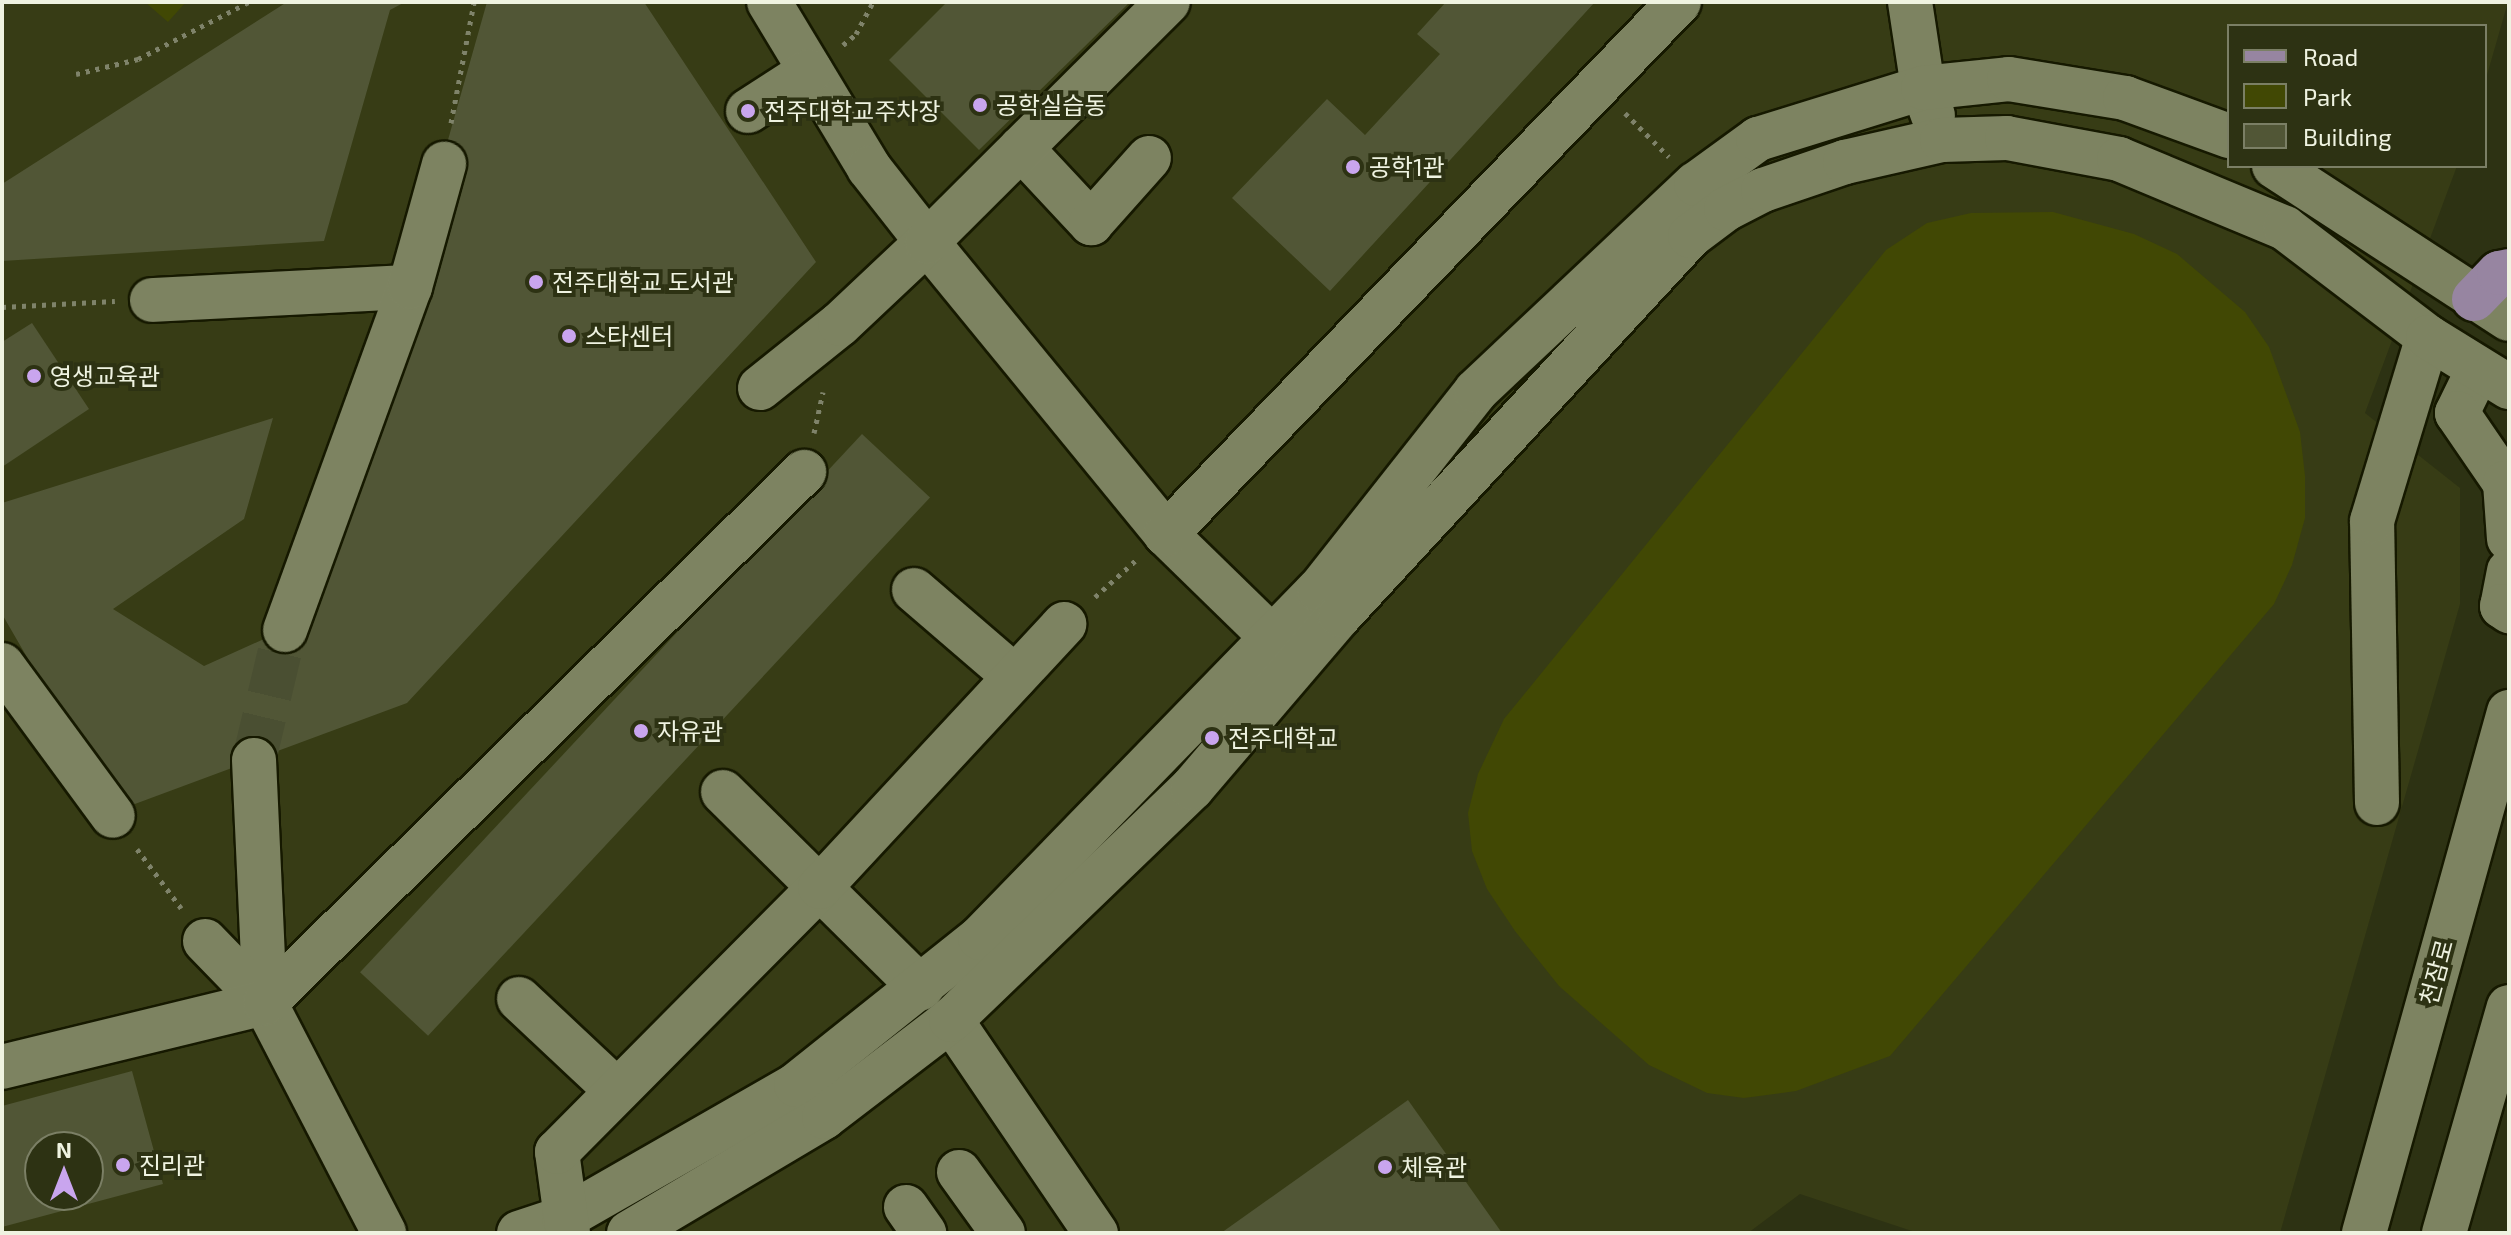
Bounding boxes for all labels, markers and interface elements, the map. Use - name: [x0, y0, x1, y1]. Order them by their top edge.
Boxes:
- legend: [2227, 24, 2487, 168]
- text: Road: [2303, 42, 2358, 71]
- text: Park: [2303, 82, 2352, 111]
- place label: 공학실습동: [996, 91, 1106, 119]
- marker: 공학실습동: [971, 96, 989, 114]
- place label: 전주대학교주차장: [764, 97, 941, 125]
- marker: 전주대학교주차장: [739, 102, 757, 120]
- text: Building: [2303, 122, 2392, 151]
- place label: 공학1관: [1369, 153, 1445, 181]
- marker: 공학1관: [1344, 158, 1362, 176]
- place label: 전주대학교 도서관: [552, 268, 734, 296]
- marker: 전주대학교 도서관: [527, 273, 545, 291]
- place label: 스타센터: [585, 322, 673, 350]
- marker: 스타센터: [560, 327, 578, 345]
- place label: 영생교육관: [50, 362, 160, 390]
- marker: 영생교육관: [25, 367, 43, 385]
- place label: 자유관: [657, 717, 723, 745]
- marker: 자유관: [632, 722, 650, 740]
- place label: 전주대학교: [1228, 724, 1338, 752]
- marker: 전주대학교: [1203, 729, 1221, 747]
- street label: 천잠로: [2414, 936, 2458, 1008]
- north arrow: [24, 1131, 104, 1211]
- text: N: [56, 1136, 72, 1162]
- place label: 진리관: [139, 1151, 205, 1179]
- place label: 체육관: [1401, 1153, 1467, 1181]
- marker: 진리관: [114, 1156, 132, 1174]
- marker: 체육관: [1376, 1158, 1394, 1176]

